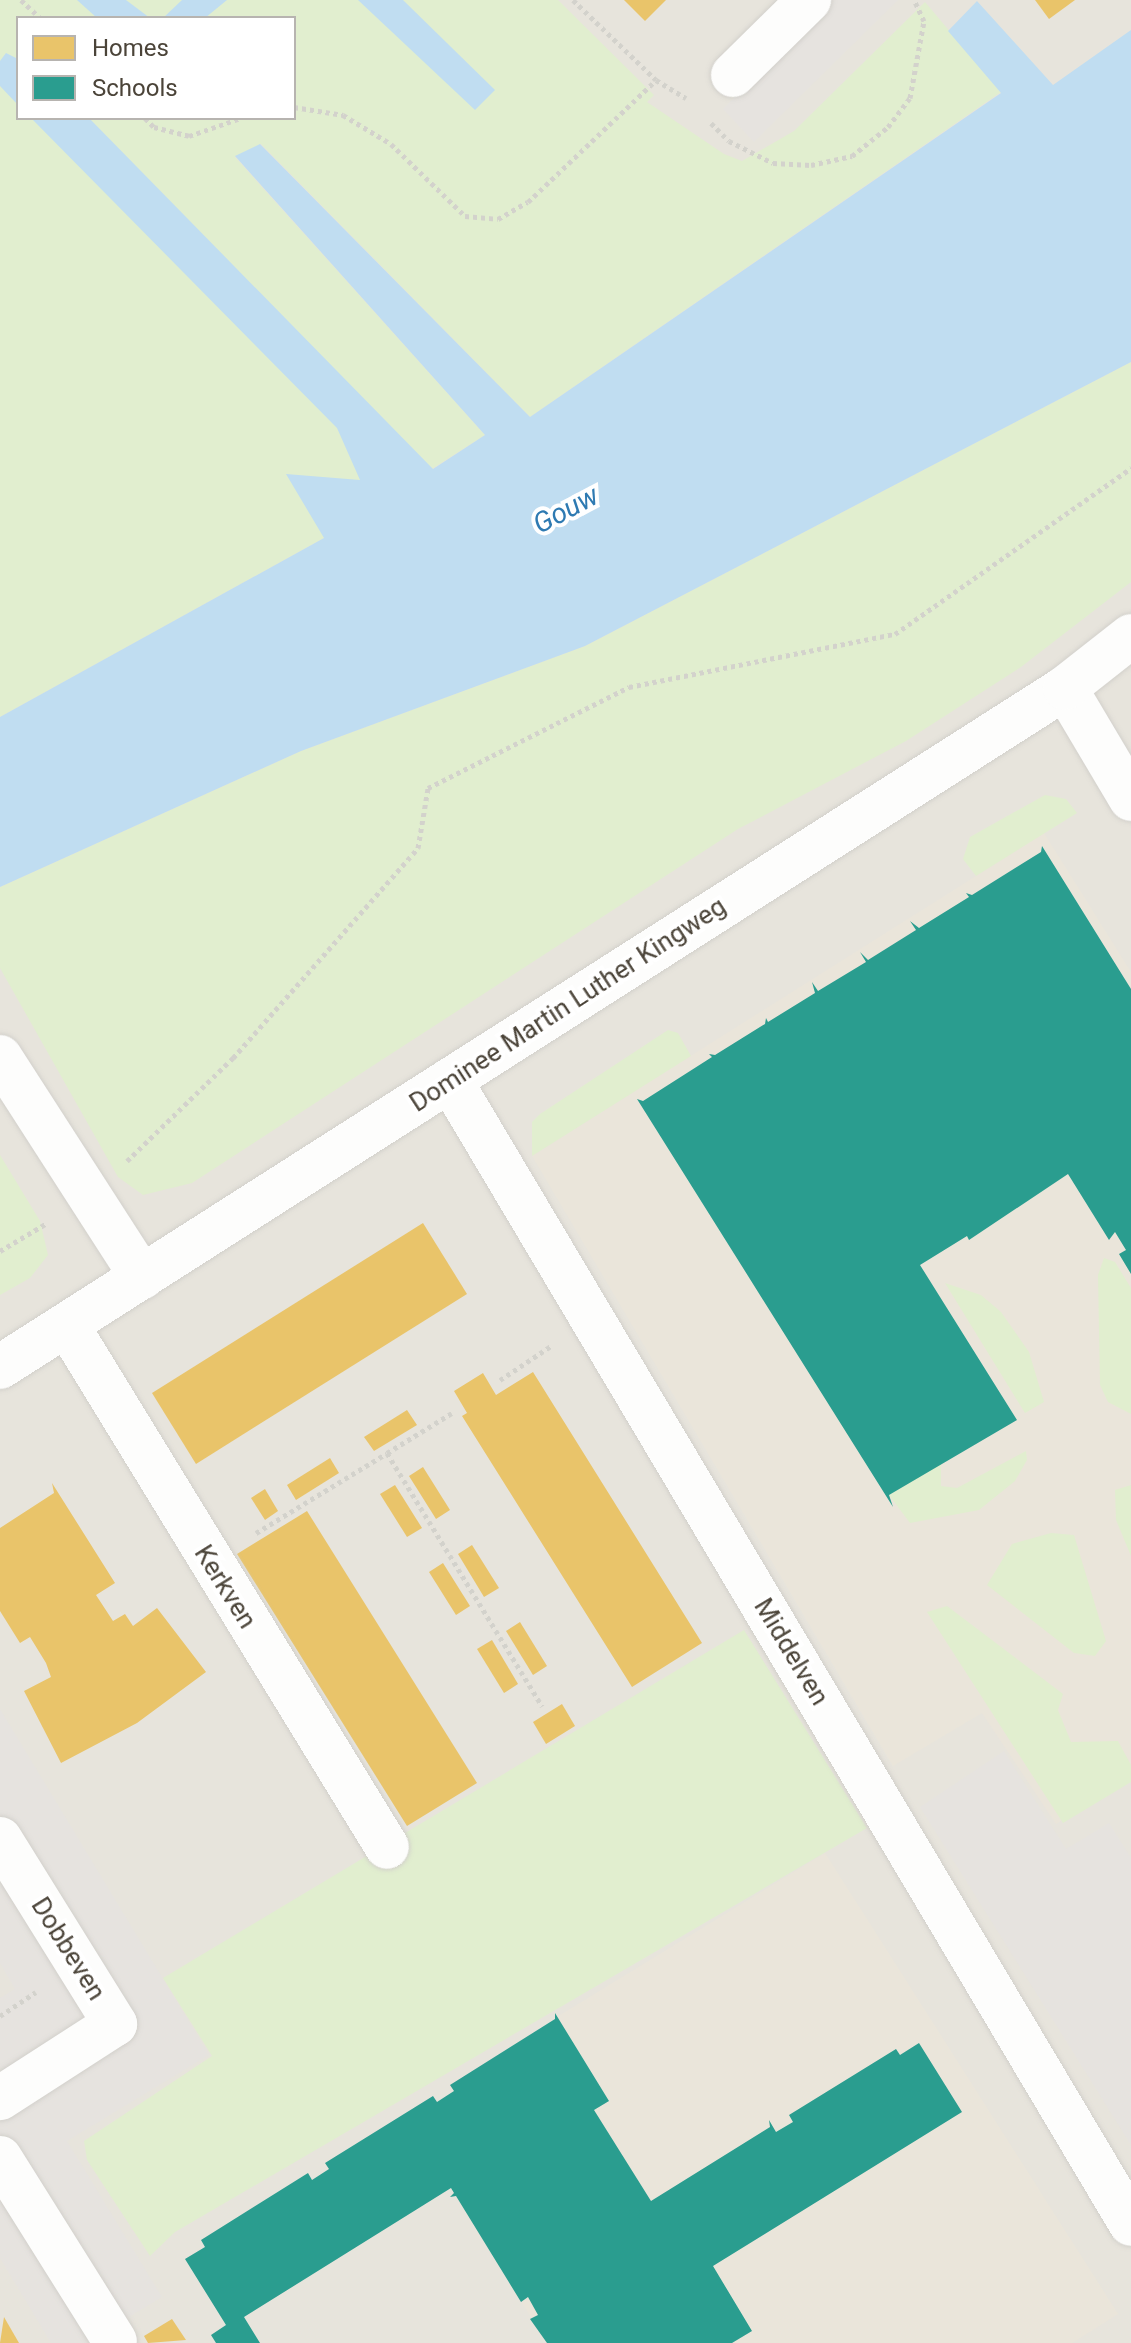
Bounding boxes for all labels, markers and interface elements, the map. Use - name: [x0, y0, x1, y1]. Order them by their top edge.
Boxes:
- legend: [16, 16, 296, 120]
- text: Homes: [92, 34, 169, 62]
- text: Schools: [92, 74, 178, 102]
- water label: Gouw: [527, 479, 605, 541]
- street label: Dominee Martin Luther Kingweg: [404, 891, 732, 1119]
- street label: Kerkven: [187, 1540, 263, 1634]
- street label: Middelven: [747, 1593, 835, 1711]
- street label: Dobbeven: [24, 1892, 112, 2006]

